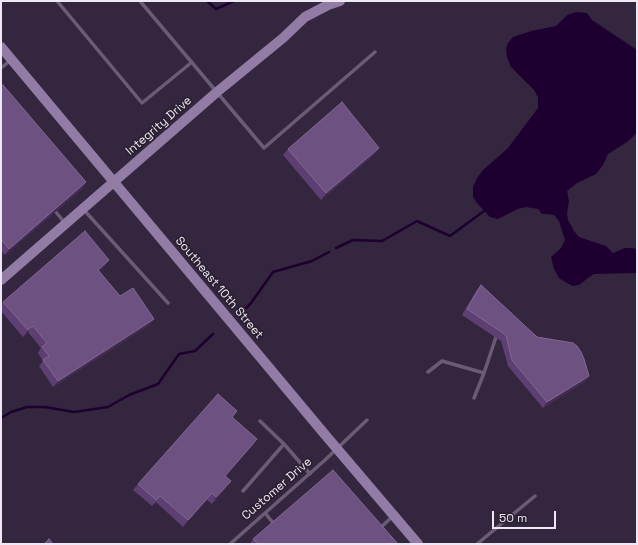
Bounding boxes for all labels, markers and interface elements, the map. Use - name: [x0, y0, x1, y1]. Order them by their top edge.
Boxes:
- street label: Integrity Drive: [123, 94, 195, 158]
- street label: Southeast 10th Street: [172, 234, 266, 342]
- street label: Customer Drive: [239, 455, 315, 523]
- scale bar: [494, 503, 558, 529]
- text: 50 m: [499, 510, 527, 526]

